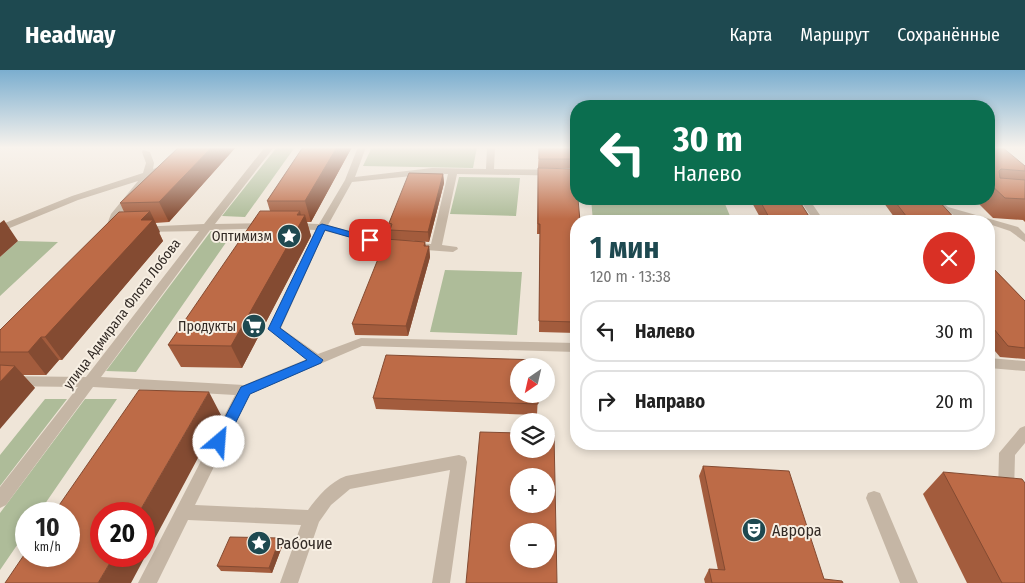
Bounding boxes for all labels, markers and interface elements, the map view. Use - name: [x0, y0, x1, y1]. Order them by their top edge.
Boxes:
- text: Headway: [25, 21, 116, 49]
- text: Карта: [729, 24, 772, 46]
- text: Маршрут: [800, 24, 869, 46]
- text: Сохранённые: [897, 24, 1000, 46]
- text: 30 m: [673, 118, 743, 160]
- icon: left: [590, 120, 655, 185]
- text: Налево: [673, 160, 742, 187]
- pin: [349, 219, 391, 261]
- place icon: Оптимизм: [276, 223, 302, 249]
- icon: arrive: [356, 226, 384, 254]
- place label: Оптимизм: [212, 228, 272, 245]
- text: 1 мин: [590, 230, 659, 266]
- button: close: [923, 232, 975, 284]
- street label: улица Адмирала Флота Лобова: [60, 235, 184, 393]
- text: 120 m · 13:38: [590, 267, 671, 286]
- supermarket icon: Продукты: [241, 313, 267, 339]
- icon: left: [592, 317, 620, 345]
- place label: Продукты: [178, 318, 236, 335]
- text: Налево: [635, 320, 695, 343]
- text: 30 m: [935, 320, 973, 343]
- north arrow: [510, 358, 555, 402]
- map controls: [510, 358, 555, 568]
- icon: right: [592, 387, 620, 415]
- text: Направо: [635, 390, 705, 413]
- text: 20 m: [936, 390, 973, 413]
- button: layers: [510, 413, 555, 458]
- position arrow: [192, 415, 244, 467]
- button: +: [510, 468, 555, 513]
- speed limit sign: 20: [90, 502, 155, 567]
- text: 10: [35, 513, 60, 543]
- theatre icon: Аврора: [741, 517, 767, 543]
- place label: Аврора: [772, 521, 822, 540]
- button: −: [510, 523, 555, 568]
- place icon: Рабочие: [246, 530, 272, 556]
- place label: Рабочие: [276, 534, 333, 553]
- text: km/h: [34, 540, 61, 554]

